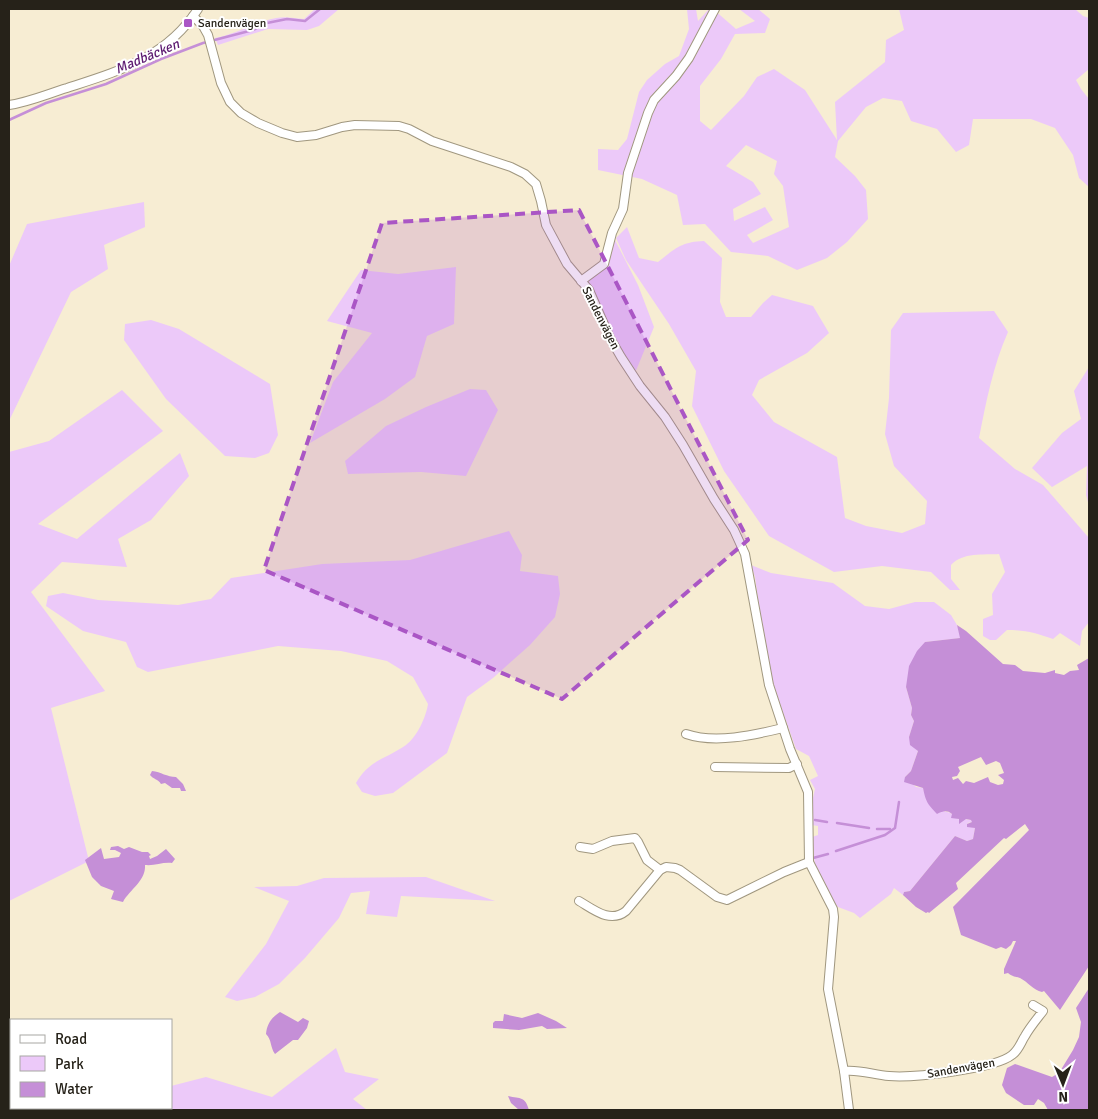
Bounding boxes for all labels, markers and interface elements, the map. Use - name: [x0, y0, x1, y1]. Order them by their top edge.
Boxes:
- place label: Sandenvägen: [198, 16, 266, 31]
- marker: Sandenvägen: [182, 17, 194, 29]
- water label: Madbäcken: [112, 35, 182, 78]
- street label: Sandenvägen: [578, 284, 623, 352]
- legend: [10, 1019, 172, 1109]
- text: Road: [55, 1030, 87, 1048]
- text: Park: [55, 1055, 84, 1073]
- street label: Sandenvägen: [926, 1055, 996, 1082]
- north arrow: [1038, 1059, 1088, 1109]
- text: Water: [55, 1080, 93, 1098]
- text: N: [1058, 1088, 1068, 1105]

